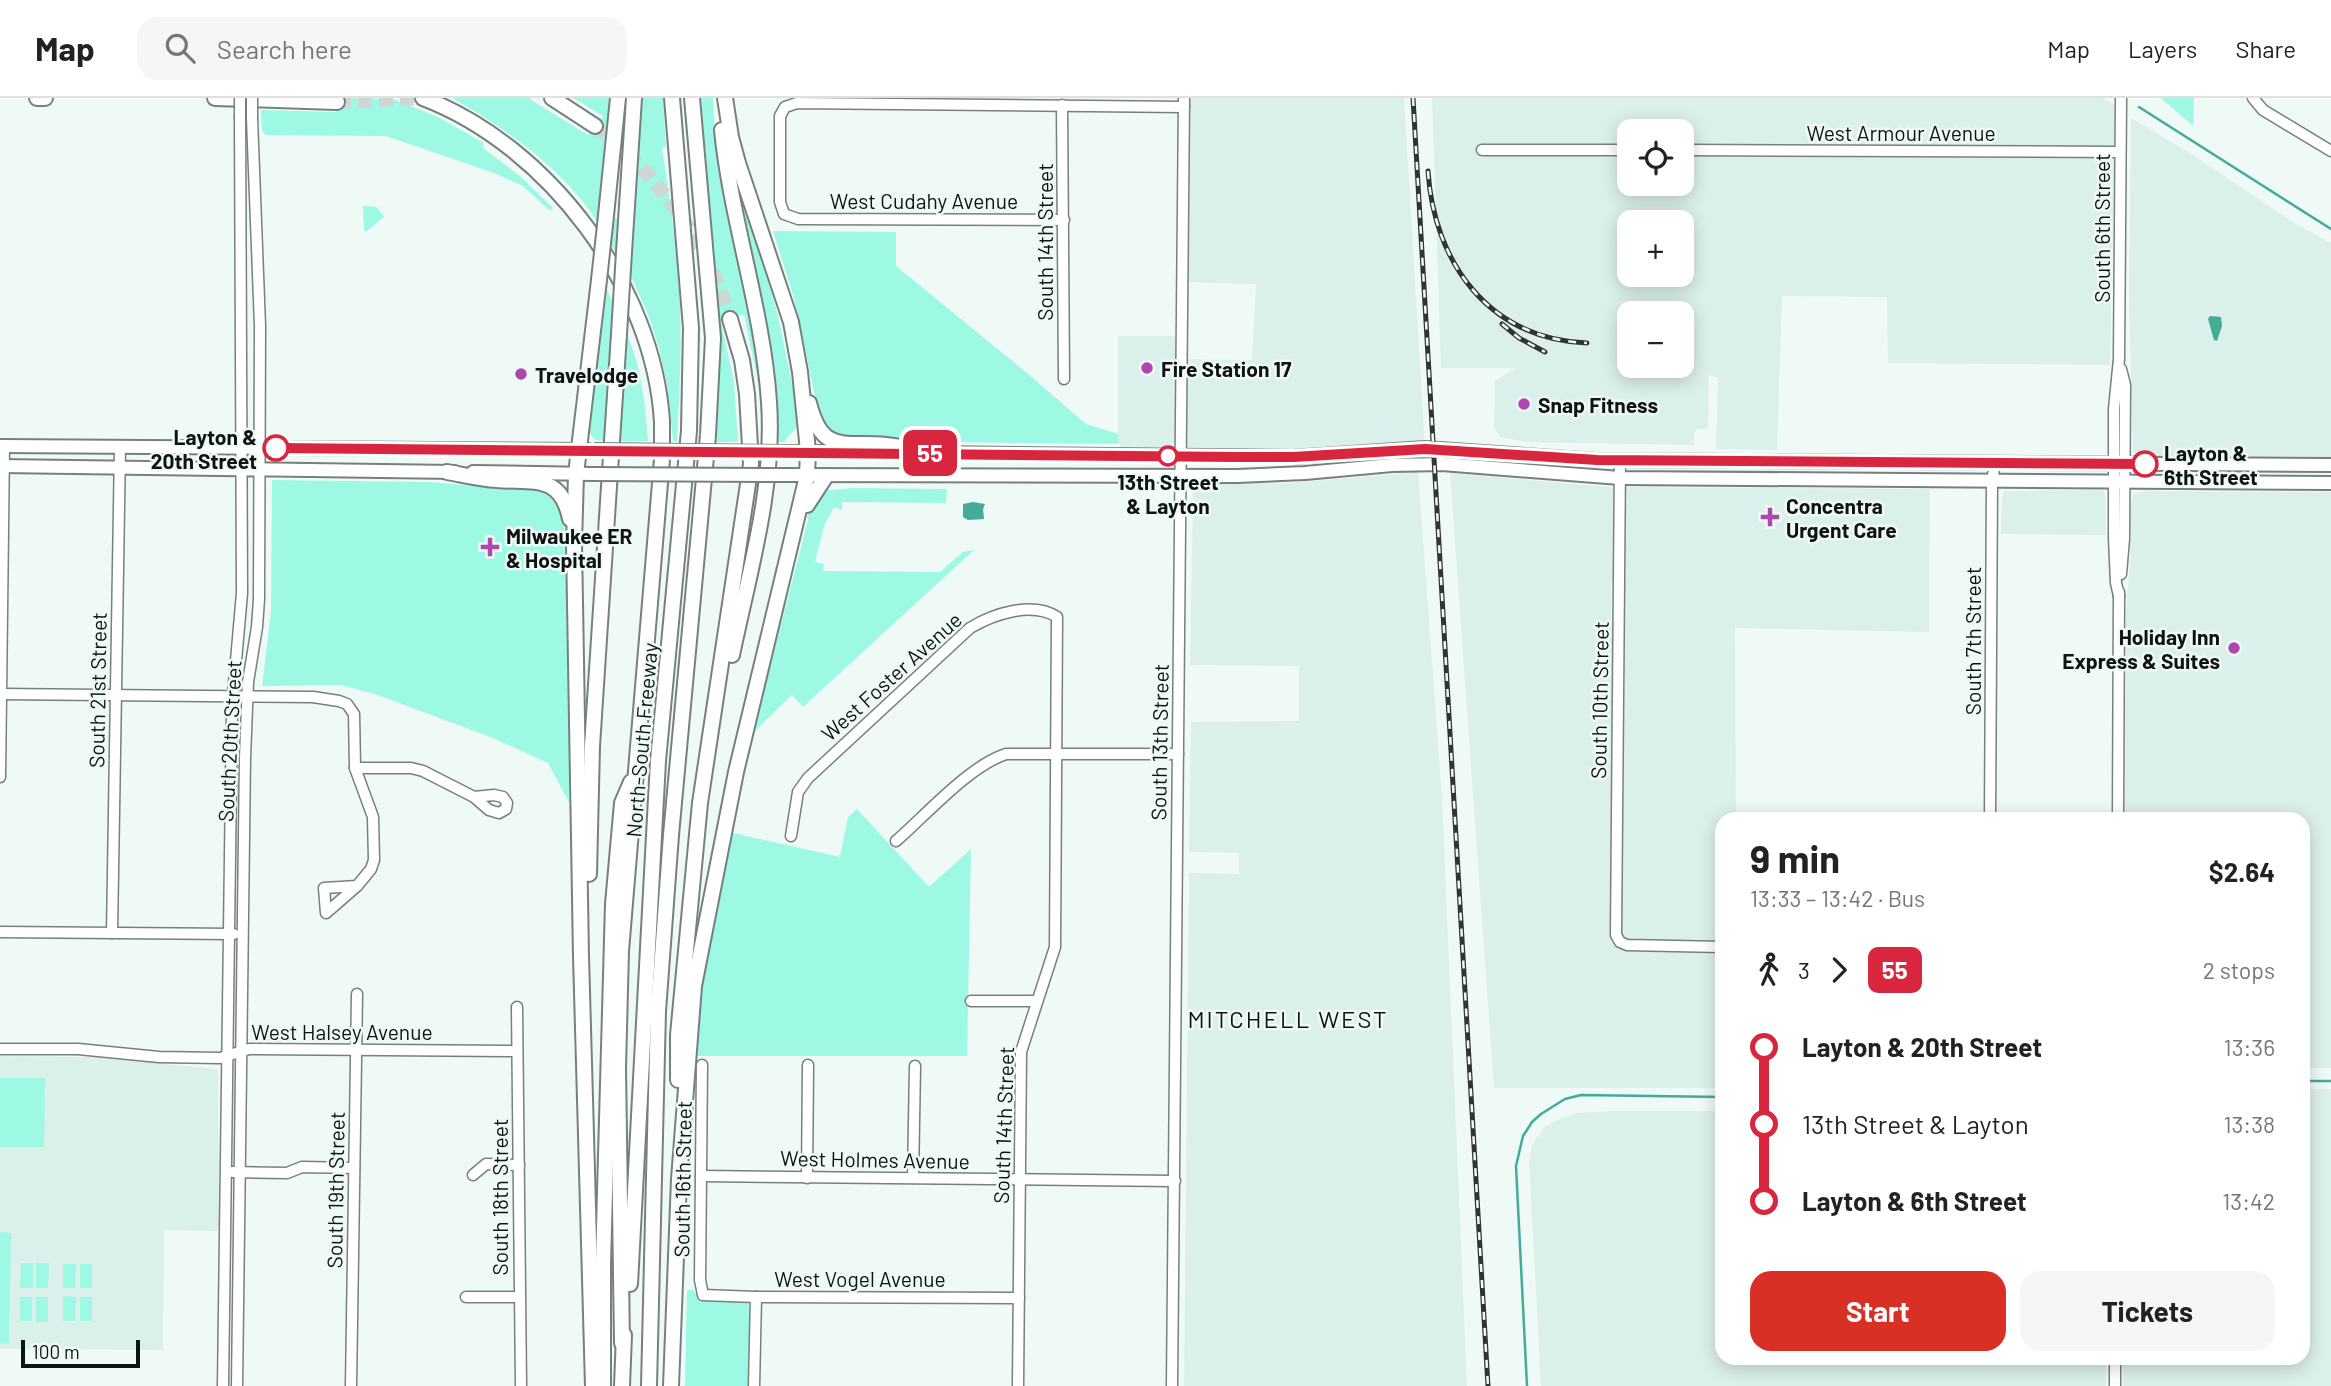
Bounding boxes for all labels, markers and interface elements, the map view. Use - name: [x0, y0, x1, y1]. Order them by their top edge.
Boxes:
- search box: [137, 17, 627, 80]
- text: Map: [35, 28, 95, 68]
- icon: search: [161, 29, 199, 67]
- text: Search here: [217, 33, 352, 64]
- text: Map: [2047, 34, 2090, 63]
- text: Layers: [2128, 34, 2197, 63]
- text: Share: [2235, 34, 2296, 63]
- map controls: [1617, 119, 1694, 378]
- button: locate: [1617, 119, 1694, 196]
- street label: West Armour Avenue: [1806, 120, 1996, 145]
- street label: South 6th Street: [2089, 153, 2114, 303]
- street label: South 14th Street: [1032, 163, 1057, 321]
- street label: West Cudahy Avenue: [830, 188, 1018, 213]
- button: +: [1617, 210, 1694, 287]
- button: −: [1617, 301, 1694, 378]
- place label: Fire Station 17: [1161, 356, 1292, 381]
- marker: Fire Station 17: [1139, 360, 1155, 376]
- place label: Travelodge: [535, 362, 638, 387]
- marker: Travelodge: [513, 366, 529, 382]
- place label: Snap Fitness: [1538, 392, 1658, 417]
- marker: Snap Fitness: [1516, 396, 1532, 412]
- place label: Layton & 20th Street: [151, 424, 257, 473]
- line badge: 55: [898, 430, 962, 476]
- marker: Layton & 20th Street: [263, 435, 289, 461]
- text: 55: [917, 438, 943, 467]
- place label: Layton & 6th Street: [2164, 440, 2258, 489]
- marker: 13th Street & Layton: [1158, 446, 1178, 466]
- marker: Layton & 6th Street: [2132, 451, 2158, 477]
- place label: 13th Street & Layton: [1117, 469, 1219, 518]
- place label: Concentra Urgent Care: [1786, 493, 1897, 542]
- marker: Concentra Urgent Care: [1760, 507, 1780, 527]
- place label: Milwaukee ER & Hospital: [506, 523, 633, 572]
- marker: Milwaukee ER & Hospital: [480, 537, 500, 557]
- street label: South 7th Street: [1960, 567, 1985, 715]
- street label: West Foster Avenue: [816, 606, 966, 746]
- street label: South 21st Street: [83, 612, 111, 768]
- street label: South 10th Street: [1585, 621, 1613, 779]
- place label: Holiday Inn Express & Suites: [2062, 624, 2220, 673]
- marker: Holiday Inn Express & Suites: [2226, 640, 2242, 656]
- street label: North-South Freeway: [620, 641, 662, 838]
- street label: South 20th Street: [212, 660, 246, 822]
- street label: South 13th Street: [1145, 663, 1173, 821]
- text: 9 min: [1750, 835, 1840, 881]
- text: $2.64: [2209, 856, 2275, 887]
- text: 13:33 – 13:42 · Bus: [1750, 884, 1925, 912]
- icon: walk: [1750, 951, 1788, 989]
- icon: forward: [1820, 951, 1858, 989]
- text: 55: [1882, 955, 1908, 984]
- text: 3: [1798, 956, 1810, 984]
- text: 2 stops: [2203, 956, 2275, 984]
- district label: MITCHELL WEST: [1187, 1004, 1389, 1033]
- street label: West Halsey Avenue: [251, 1019, 433, 1044]
- text: Layton & 20th Street: [1802, 1031, 2042, 1062]
- text: 13:36: [2224, 1033, 2275, 1061]
- street label: South 14th Street: [988, 1046, 1018, 1204]
- street label: South 16th Street: [668, 1100, 696, 1258]
- text: 13th Street & Layton: [1802, 1108, 2029, 1139]
- text: 13:38: [2223, 1110, 2275, 1138]
- street label: South 19th Street: [321, 1111, 349, 1269]
- street label: South 18th Street: [487, 1119, 512, 1275]
- street label: West Holmes Avenue: [780, 1145, 970, 1173]
- text: Layton & 6th Street: [1802, 1185, 2027, 1216]
- text: 13:42: [2222, 1187, 2275, 1215]
- street label: West Vogel Avenue: [774, 1266, 946, 1291]
- button: Start: [1750, 1271, 2006, 1351]
- button: Tickets: [2020, 1271, 2275, 1351]
- scale bar: [21, 1337, 140, 1369]
- text: 100 m: [32, 1340, 80, 1363]

